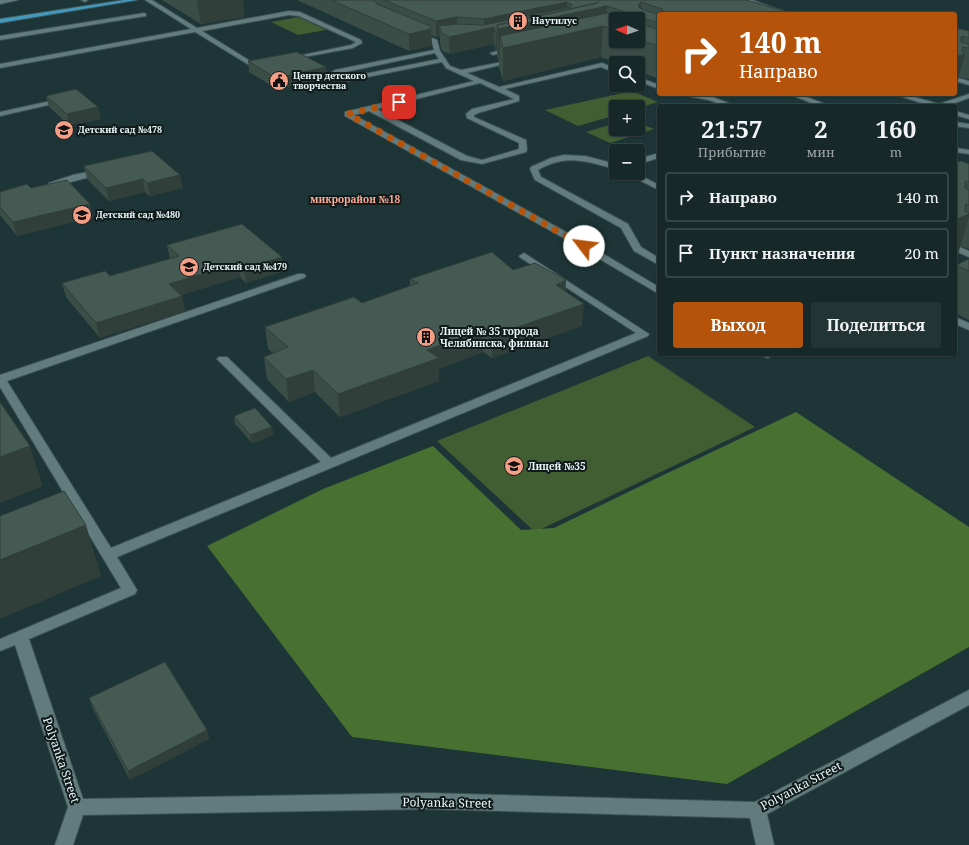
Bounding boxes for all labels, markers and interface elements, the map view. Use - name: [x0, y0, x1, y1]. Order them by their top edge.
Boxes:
- building icon: Наутилус: [507, 10, 529, 32]
- north arrow: [609, 12, 645, 48]
- map controls: [609, 12, 645, 180]
- place label: Наутилус: [532, 14, 577, 27]
- text: 140 m: [739, 23, 821, 61]
- icon: right: [673, 28, 725, 80]
- button: search: [609, 56, 645, 92]
- text: Направо: [739, 59, 818, 83]
- place label: Центр детского творчества: [293, 69, 367, 92]
- public building icon: Центр детского творчества: [268, 70, 290, 92]
- pin: [382, 85, 416, 119]
- icon: arrive: [388, 91, 410, 113]
- button: +: [609, 100, 645, 136]
- text: 21:57: [701, 112, 763, 145]
- text: 2: [814, 112, 828, 145]
- text: 160: [876, 112, 916, 145]
- school or university icon: Детский сад №478: [53, 119, 75, 141]
- place label: Детский сад №478: [78, 123, 162, 136]
- text: Прибытие: [698, 143, 766, 161]
- text: мин: [807, 143, 835, 161]
- text: m: [890, 143, 902, 161]
- button: −: [609, 144, 645, 180]
- icon: right: [675, 186, 697, 208]
- text: Направо: [709, 187, 777, 207]
- text: 140 m: [896, 187, 939, 207]
- district label: микрорайон №18: [310, 192, 400, 206]
- school or university icon: Детский сад №480: [71, 204, 93, 226]
- place label: Детский сад №480: [96, 208, 180, 221]
- position arrow: [563, 225, 605, 267]
- icon: arrive: [675, 242, 697, 264]
- text: Пункт назначения: [709, 243, 855, 263]
- text: 20 m: [904, 243, 939, 263]
- school or university icon: Детский сад №479: [178, 256, 200, 278]
- place label: Детский сад №479: [203, 260, 287, 273]
- button: Выход: [673, 302, 803, 348]
- button: Поделиться: [811, 302, 941, 348]
- place label: Лицей № 35 города Челябинска, филиал: [440, 324, 549, 350]
- building icon: Лицей № 35 города Челябинска, филиал: [415, 326, 437, 348]
- school or university icon: Лицей №35: [503, 455, 525, 477]
- place label: Лицей №35: [528, 459, 586, 473]
- street label: Polyanka Street: [39, 715, 84, 805]
- street label: Polyanka Street: [757, 757, 844, 814]
- street label: Polyanka Street: [402, 793, 492, 812]

